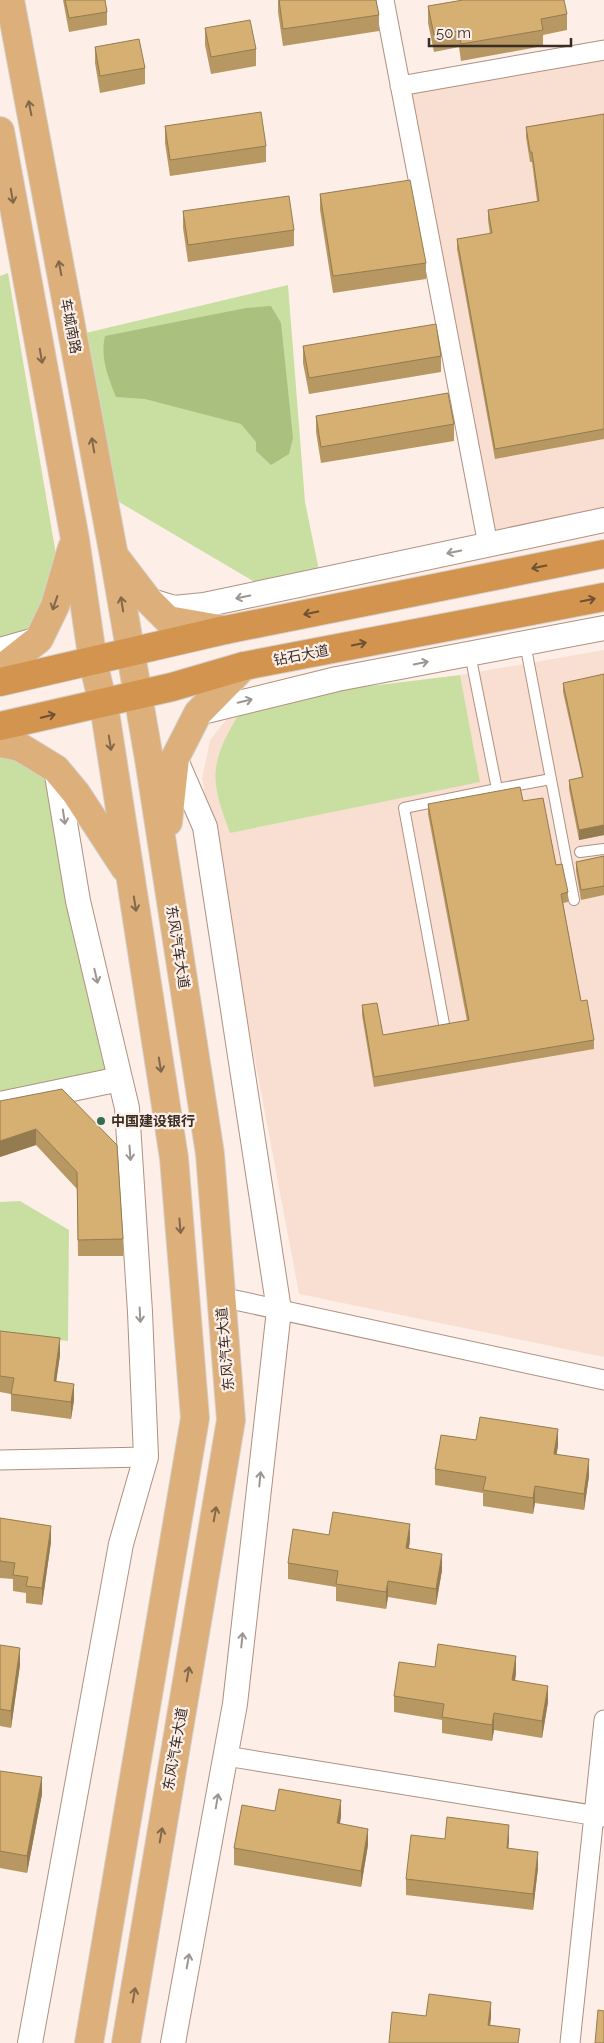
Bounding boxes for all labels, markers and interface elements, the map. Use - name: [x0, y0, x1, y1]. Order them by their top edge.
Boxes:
- scale bar: [429, 15, 572, 47]
- text: 50 m: [436, 24, 471, 42]
- one-way arrow: [25, 100, 35, 116]
- one-way arrow: [7, 188, 17, 204]
- one-way arrow: [55, 260, 64, 276]
- street label: 车城南路: [58, 297, 84, 355]
- one-way arrow: [37, 348, 47, 364]
- one-way arrow: [87, 437, 97, 453]
- one-way arrow: [446, 548, 462, 557]
- one-way arrow: [531, 563, 547, 573]
- one-way arrow: [236, 593, 252, 602]
- one-way arrow: [579, 594, 595, 604]
- one-way arrow: [50, 595, 59, 610]
- one-way arrow: [116, 597, 126, 613]
- one-way arrow: [303, 609, 319, 618]
- one-way arrow: [351, 639, 367, 648]
- street label: 钻石大道: [272, 642, 330, 668]
- one-way arrow: [413, 658, 429, 668]
- one-way arrow: [237, 696, 253, 705]
- one-way arrow: [39, 711, 55, 720]
- one-way arrow: [105, 735, 115, 751]
- one-way arrow: [60, 809, 70, 825]
- one-way arrow: [130, 896, 140, 912]
- street label: 东风汽车大道: [164, 904, 192, 990]
- one-way arrow: [92, 968, 101, 984]
- one-way arrow: [155, 1056, 165, 1072]
- place label: 中国建设银行: [111, 1113, 195, 1129]
- marker: 中国建设银行: [95, 1115, 107, 1127]
- one-way arrow: [125, 1144, 135, 1160]
- one-way arrow: [175, 1217, 184, 1233]
- street label: 东风汽车大道: [213, 1306, 237, 1392]
- one-way arrow: [136, 1307, 145, 1323]
- one-way arrow: [255, 1471, 265, 1487]
- one-way arrow: [210, 1507, 220, 1523]
- one-way arrow: [237, 1633, 247, 1649]
- one-way arrow: [183, 1667, 193, 1683]
- street label: 东风汽车大道: [160, 1706, 190, 1792]
- one-way arrow: [213, 1793, 223, 1809]
- one-way arrow: [156, 1827, 166, 1843]
- one-way arrow: [184, 1953, 194, 1969]
- one-way arrow: [129, 1987, 139, 2003]

